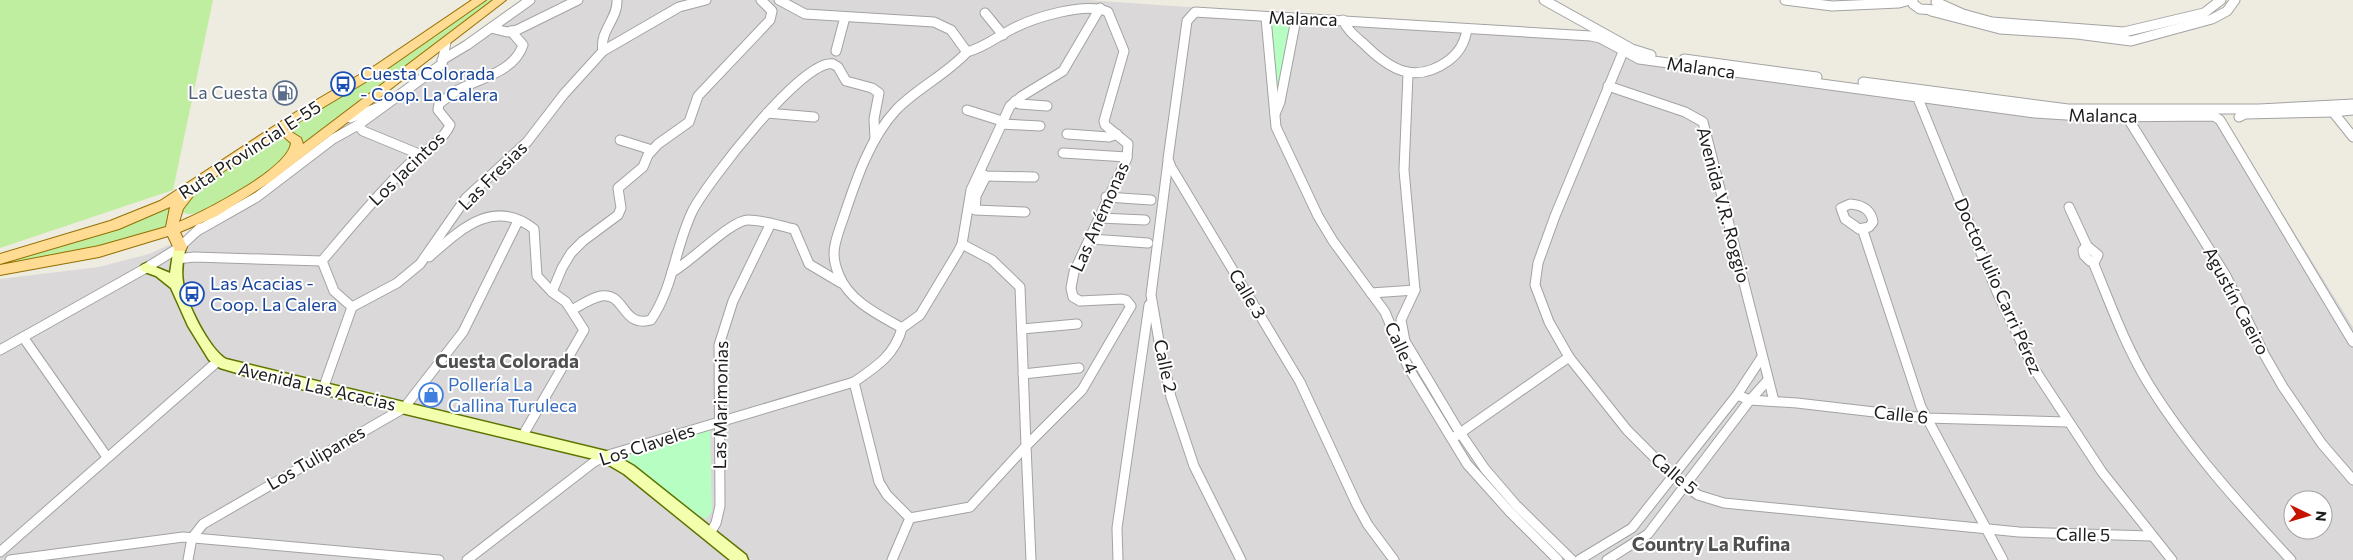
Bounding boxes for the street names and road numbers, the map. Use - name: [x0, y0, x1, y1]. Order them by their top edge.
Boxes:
- street label: Malanca: [1268, 6, 1338, 30]
- street label: Malanca: [1665, 51, 1737, 83]
- street label: Ruta Provincial E-55: [174, 95, 325, 203]
- street label: Malanca: [2068, 103, 2138, 127]
- street label: Avenida V.R. Roggio: [1693, 124, 1755, 285]
- street label: Los Jacintos: [364, 127, 449, 210]
- street label: Las Fresias: [453, 136, 531, 214]
- street label: Las Anémonas: [1065, 158, 1133, 275]
- street label: Doctor Julio Carri Pérez: [1950, 194, 2048, 377]
- street label: Agustín Caeiro: [2199, 243, 2275, 358]
- street label: Calle 3: [1224, 265, 1271, 322]
- street label: Calle 4: [1380, 318, 1424, 377]
- street label: Calle 2: [1150, 337, 1182, 394]
- street label: Las Marimonias: [708, 340, 732, 469]
- street label: Avenida Las Acacias: [236, 357, 398, 415]
- street label: Calle 6: [1873, 400, 1929, 428]
- street label: Los Claveles: [596, 418, 697, 470]
- street label: Los Tulipanes: [262, 420, 369, 494]
- street label: Calle 5: [1647, 447, 1702, 499]
- street label: Calle 5: [2056, 523, 2110, 545]

